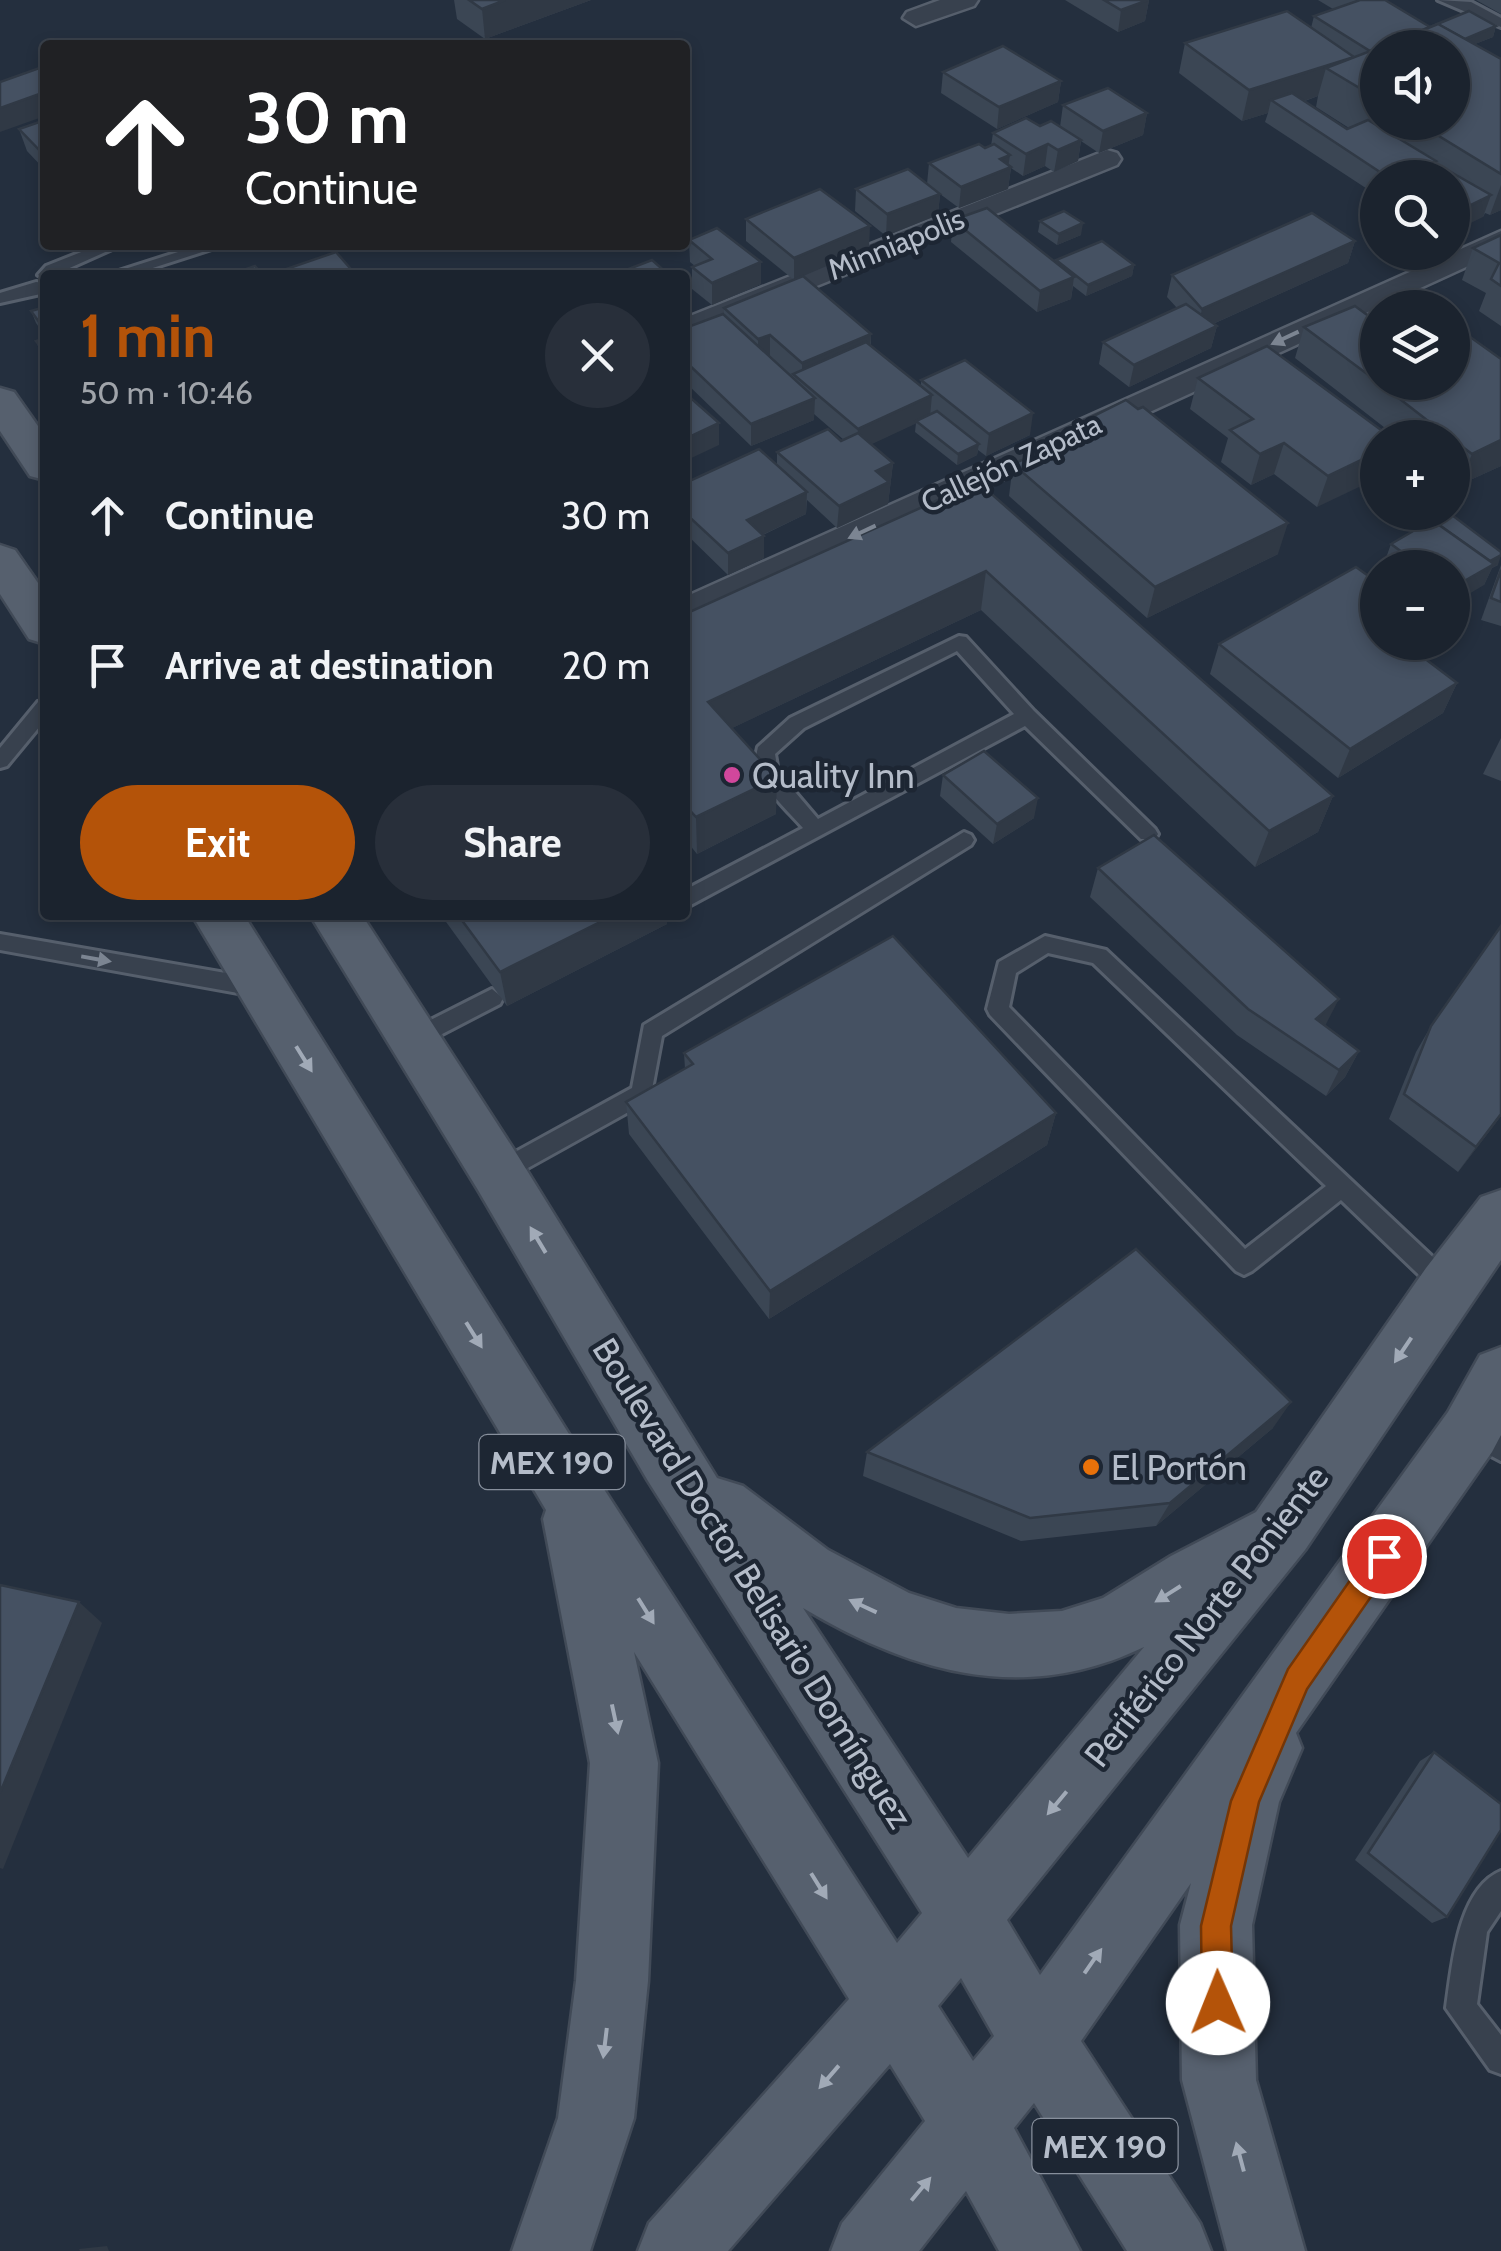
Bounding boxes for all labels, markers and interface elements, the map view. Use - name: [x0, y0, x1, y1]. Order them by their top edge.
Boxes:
- map controls: [1360, 30, 1470, 660]
- button: sound: [1360, 30, 1470, 140]
- text: 30 m: [245, 75, 409, 161]
- icon: ahead: [80, 80, 210, 210]
- button: search: [1360, 160, 1470, 270]
- text: Continue: [245, 161, 418, 215]
- street label: Minniapolis: [822, 200, 970, 288]
- button: layers: [1360, 290, 1470, 400]
- text: 1 min: [80, 299, 215, 372]
- button: close: [545, 303, 650, 408]
- one-way arrow: [1270, 330, 1299, 347]
- text: 50 m · 10:46: [80, 373, 253, 412]
- street label: Callejón Zapata: [915, 405, 1108, 521]
- button: +: [1360, 420, 1470, 530]
- icon: ahead: [80, 488, 135, 543]
- text: Continue: [165, 492, 314, 539]
- text: 30 m: [561, 492, 650, 539]
- one-way arrow: [847, 523, 876, 540]
- button: −: [1360, 550, 1470, 660]
- icon: arrive: [80, 638, 135, 693]
- text: Arrive at destination: [165, 642, 494, 689]
- text: 20 m: [562, 642, 650, 689]
- place label: Quality Inn: [752, 754, 915, 797]
- marker: Quality Inn: [721, 764, 743, 786]
- button: Exit: [80, 785, 355, 900]
- button: Share: [375, 785, 650, 900]
- one-way arrow: [81, 952, 112, 967]
- one-way arrow: [294, 1045, 312, 1072]
- one-way arrow: [530, 1226, 547, 1254]
- one-way arrow: [465, 1321, 482, 1349]
- street label: Boulevard Doctor Belisario Domínguez: [584, 1330, 922, 1836]
- one-way arrow: [1394, 1337, 1413, 1364]
- road number: MEX 190: [480, 1435, 624, 1489]
- place label: El Portón: [1111, 1446, 1247, 1489]
- marker: El Portón: [1080, 1456, 1102, 1478]
- street label: Periférico Norte Poniente: [1075, 1457, 1337, 1775]
- pin: [1342, 1514, 1427, 1599]
- icon: arrive: [1357, 1529, 1412, 1584]
- one-way arrow: [1154, 1584, 1182, 1602]
- one-way arrow: [636, 1597, 654, 1625]
- one-way arrow: [848, 1597, 877, 1614]
- one-way arrow: [608, 1704, 624, 1735]
- one-way arrow: [1047, 1790, 1068, 1815]
- one-way arrow: [810, 1872, 827, 1900]
- one-way arrow: [1083, 1947, 1102, 1974]
- position arrow: [1166, 1951, 1270, 2055]
- one-way arrow: [597, 2027, 613, 2059]
- one-way arrow: [818, 2064, 840, 2089]
- road number: MEX 190: [1032, 2119, 1178, 2173]
- one-way arrow: [1231, 2141, 1247, 2172]
- one-way arrow: [910, 2176, 931, 2201]

